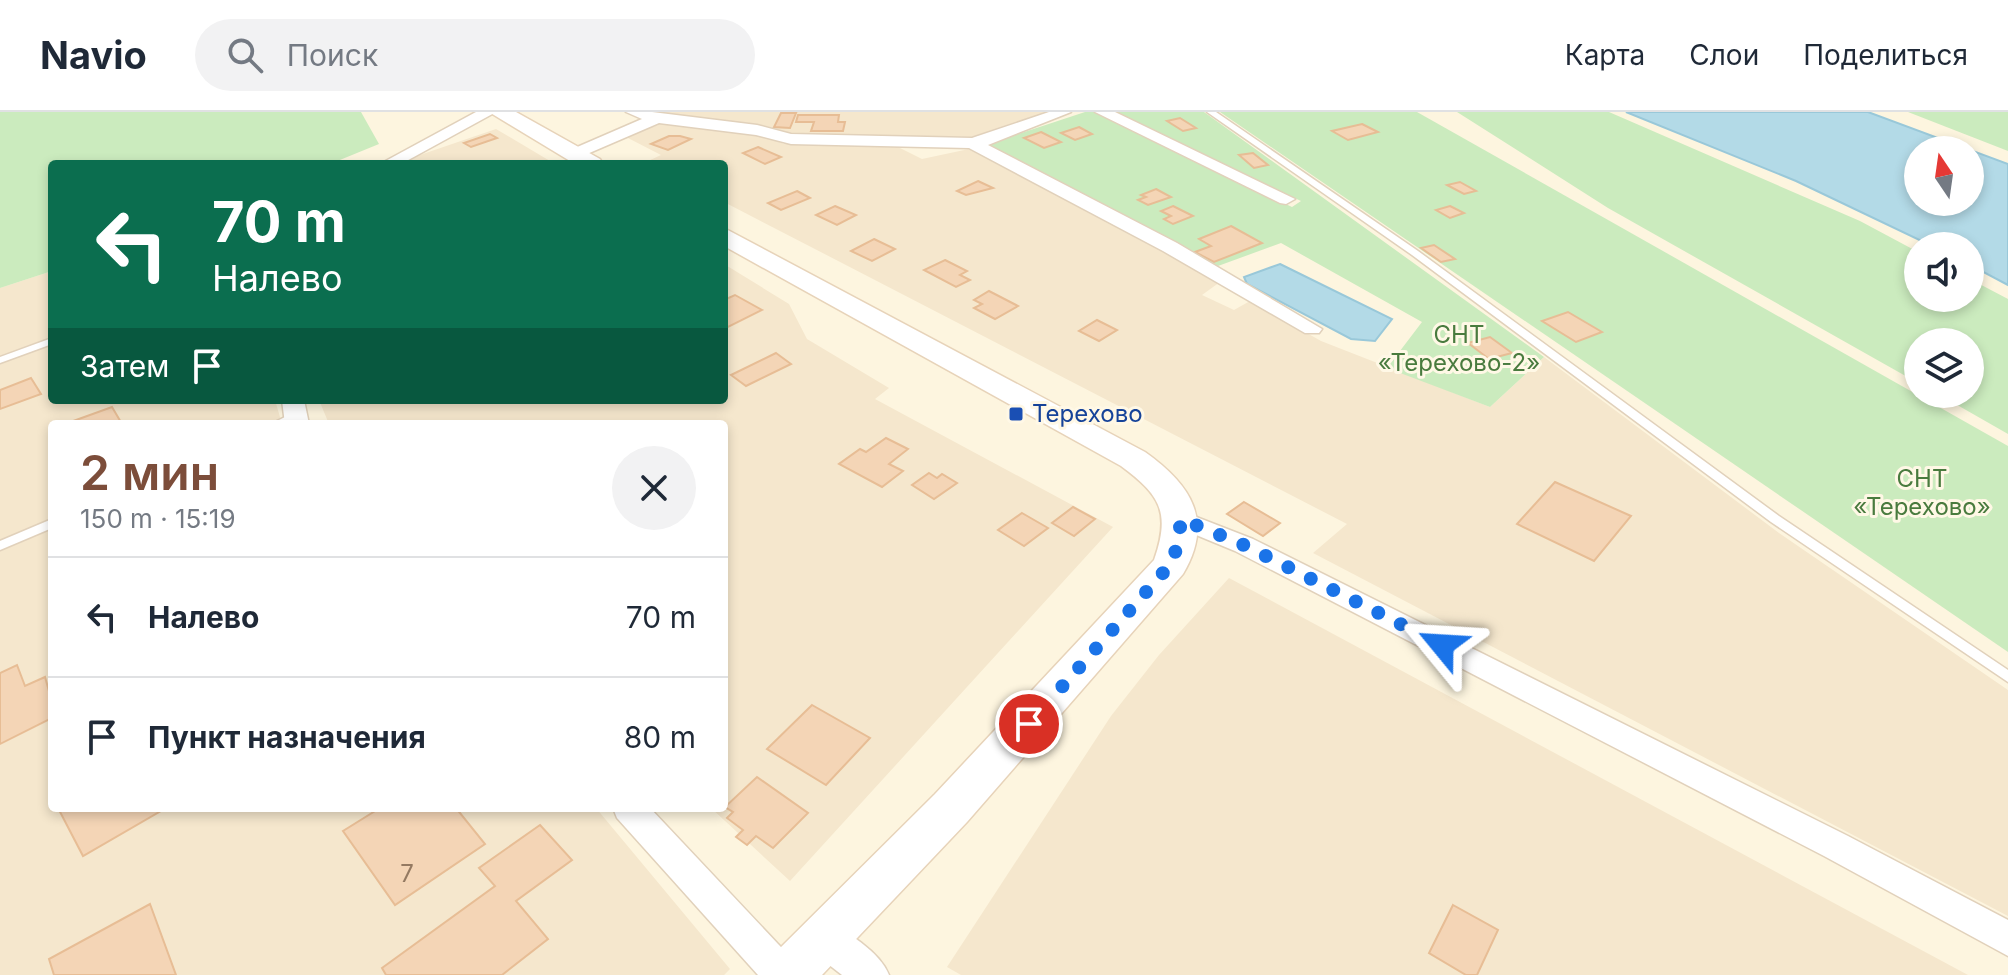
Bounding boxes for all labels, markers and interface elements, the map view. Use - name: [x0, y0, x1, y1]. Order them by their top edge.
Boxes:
- search box: [195, 19, 755, 91]
- text: Navio: [40, 32, 147, 78]
- icon: search: [223, 33, 267, 77]
- text: Поиск: [287, 37, 378, 73]
- text: Карта: [1565, 38, 1645, 72]
- text: Слои: [1689, 38, 1759, 72]
- text: Поделиться: [1803, 38, 1968, 72]
- north arrow: [1904, 136, 1984, 216]
- map controls: [1904, 136, 1984, 408]
- text: 70 m: [212, 188, 346, 256]
- icon: left: [80, 192, 184, 296]
- button: sound: [1904, 232, 1984, 312]
- text: Налево: [212, 256, 343, 300]
- park label: СНТ «Терехово-2»: [1378, 320, 1540, 377]
- button: layers: [1904, 328, 1984, 408]
- icon: arrive: [185, 344, 229, 388]
- text: Затем: [80, 348, 169, 384]
- place label: Терехово: [1032, 399, 1143, 428]
- marker: Терехово: [1007, 405, 1025, 423]
- text: 2 мин: [80, 443, 219, 502]
- button: close: [612, 446, 696, 530]
- park label: СНТ «Терехово»: [1853, 464, 1991, 521]
- text: 150 m · 15:19: [80, 503, 236, 534]
- icon: left: [80, 595, 124, 639]
- text: Налево: [148, 599, 260, 635]
- text: 70 m: [626, 599, 696, 635]
- position arrow: [1400, 603, 1484, 687]
- pin: [995, 690, 1063, 758]
- icon: arrive: [1007, 702, 1051, 746]
- icon: arrive: [80, 715, 124, 759]
- text: Пункт назначения: [148, 719, 426, 755]
- text: 80 m: [624, 719, 696, 755]
- house number: 7: [400, 859, 414, 888]

